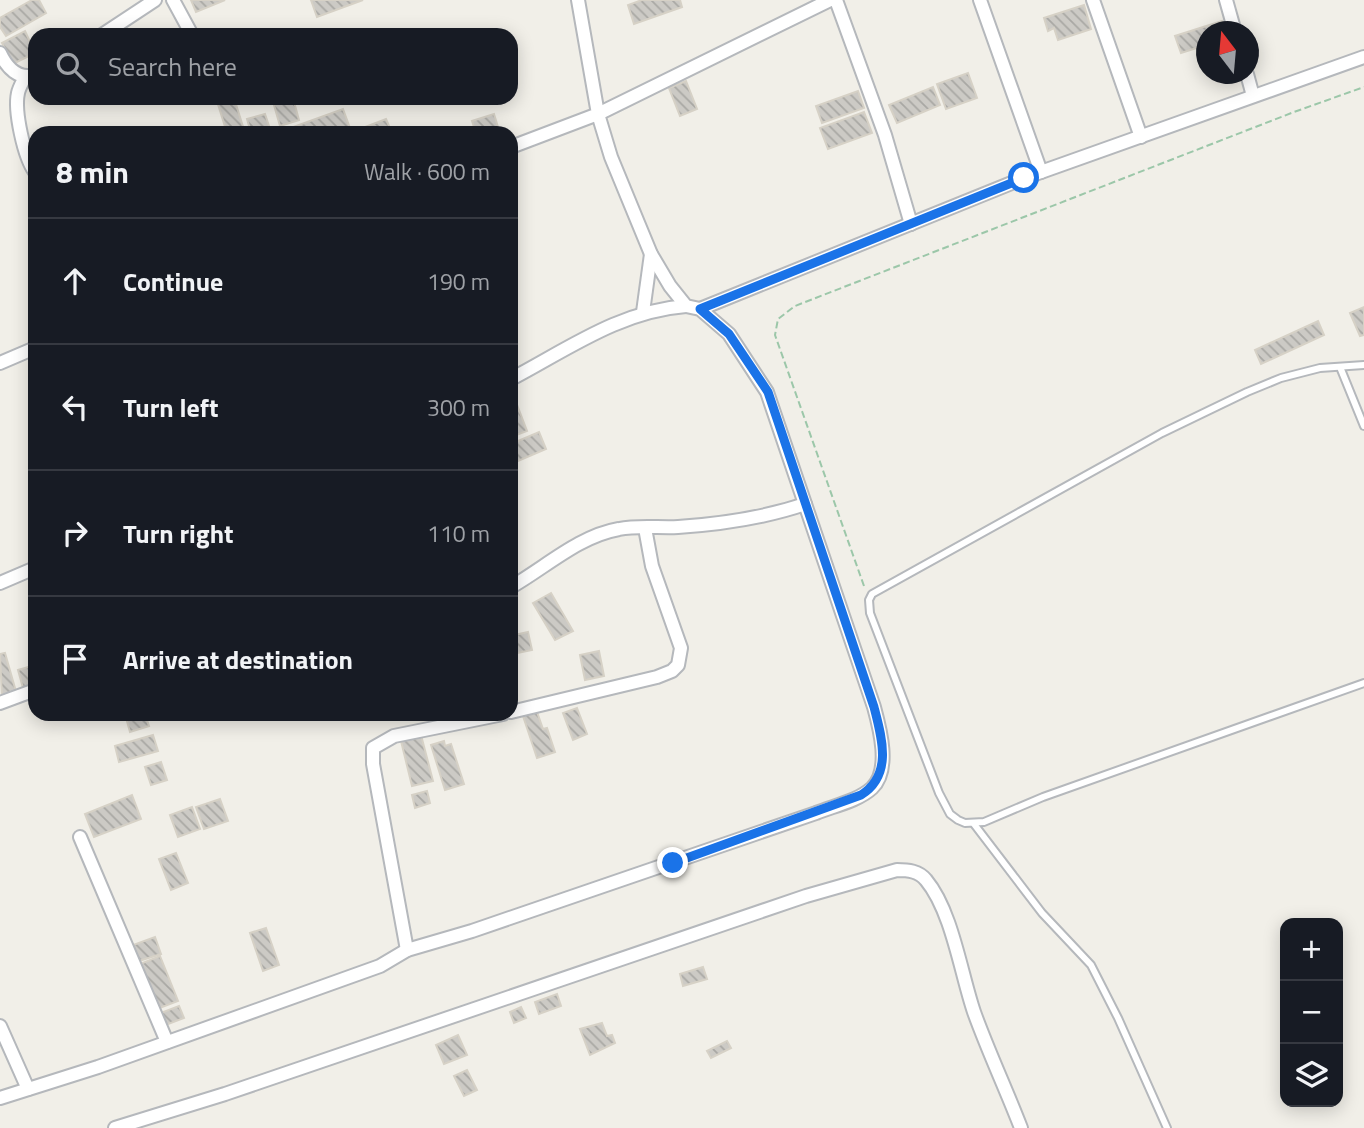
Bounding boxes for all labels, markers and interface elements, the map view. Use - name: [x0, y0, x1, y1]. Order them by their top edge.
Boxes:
- north arrow: [1196, 21, 1259, 84]
- search box: [28, 28, 518, 105]
- text: Search here: [108, 47, 237, 86]
- icon: search: [52, 48, 90, 86]
- text: 8 min: [56, 149, 129, 195]
- text: Walk · 600 m: [364, 154, 490, 189]
- route start: [1008, 162, 1039, 193]
- icon: ahead: [56, 262, 94, 300]
- text: Continue: [123, 262, 223, 301]
- text: 190 m: [427, 264, 490, 299]
- icon: left: [56, 388, 94, 426]
- text: Turn left: [123, 388, 218, 427]
- text: 300 m: [427, 390, 490, 425]
- icon: right: [56, 514, 94, 552]
- text: Turn right: [123, 514, 234, 553]
- text: 110 m: [427, 516, 490, 551]
- icon: arrive: [56, 640, 94, 678]
- text: Arrive at destination: [123, 640, 353, 679]
- route end: [657, 847, 688, 878]
- map controls: [1280, 918, 1343, 1107]
- button: +: [1280, 918, 1343, 981]
- button: −: [1280, 981, 1343, 1044]
- button: layers: [1280, 1044, 1343, 1107]

